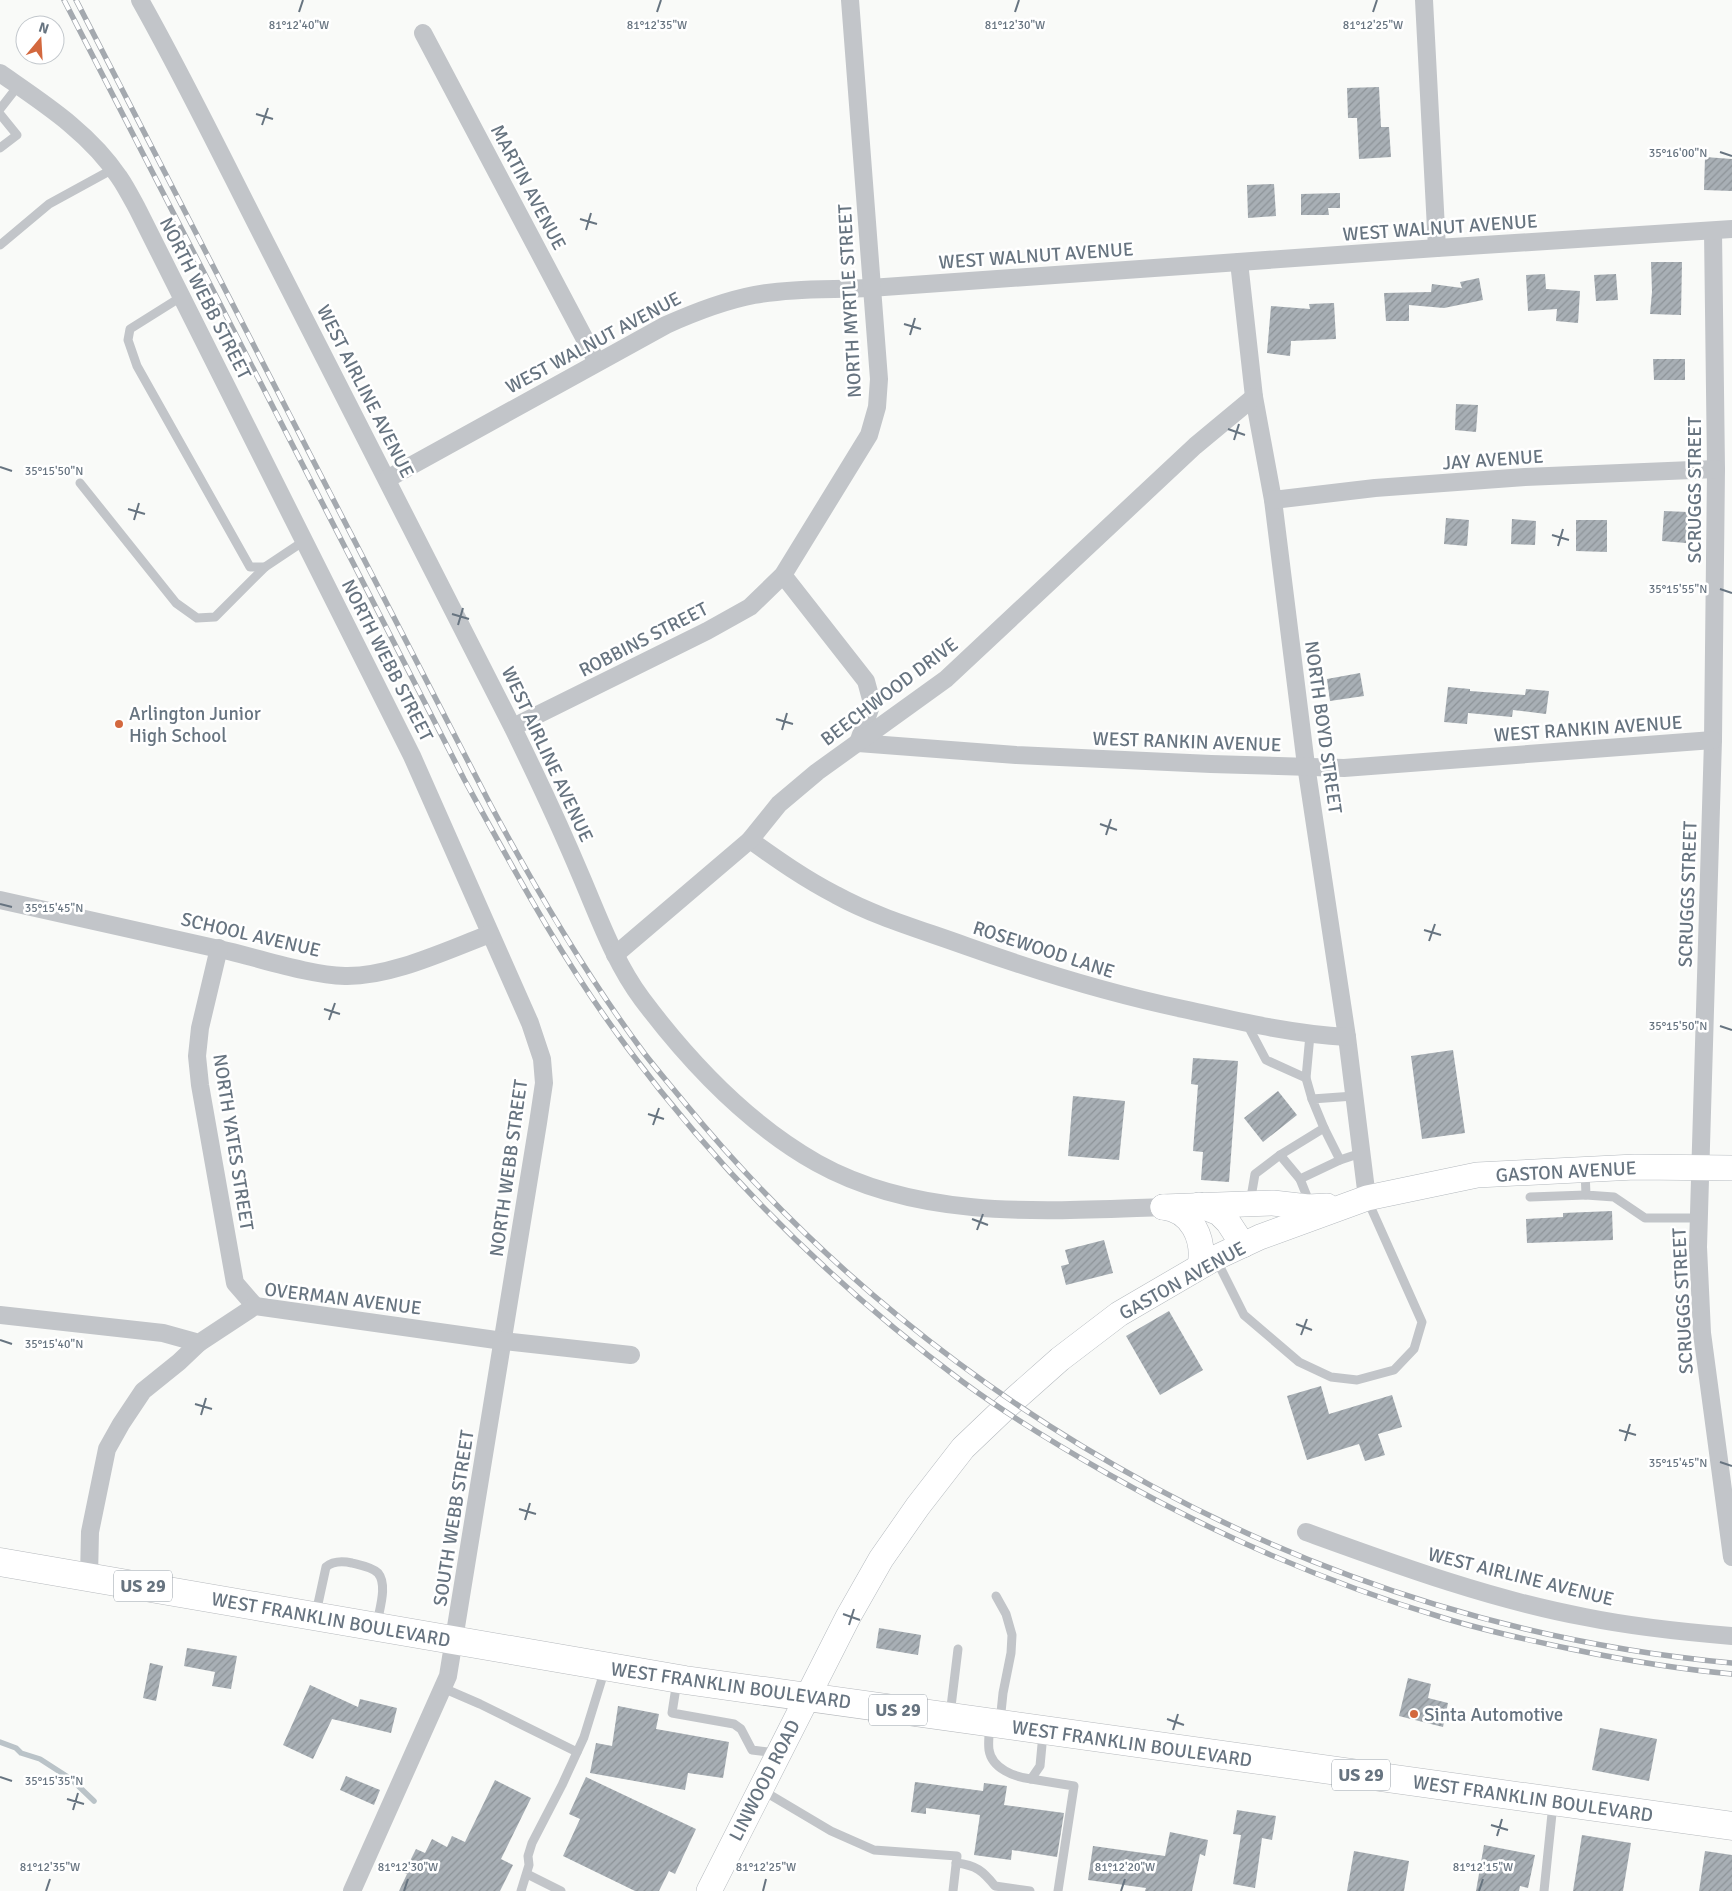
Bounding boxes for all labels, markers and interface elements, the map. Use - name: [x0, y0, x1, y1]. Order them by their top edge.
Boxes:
- north arrow: [15, 15, 65, 65]
- text: 81°12'40"W: [269, 18, 329, 33]
- text: 81°12'35"W: [627, 18, 687, 33]
- text: 81°12'30"W: [985, 18, 1045, 33]
- text: 81°12'25"W: [1343, 18, 1403, 33]
- text: N: [37, 19, 51, 38]
- street label: MARTIN AVENUE: [485, 121, 571, 254]
- text: 35°16'00"N: [1649, 146, 1707, 161]
- street label: NORTH MYRTLE STREET: [833, 203, 867, 399]
- street label: WEST WALNUT AVENUE: [1342, 209, 1538, 247]
- street label: NORTH WEBB STREET: [154, 213, 257, 384]
- street label: WEST WALNUT AVENUE: [938, 237, 1134, 275]
- street label: WEST WALNUT AVENUE: [502, 286, 685, 399]
- street label: WEST AIRLINE AVENUE: [311, 301, 419, 482]
- street label: SCRUGGS STREET: [1683, 416, 1707, 563]
- street label: JAY AVENUE: [1442, 444, 1544, 475]
- text: 35°15'50"N: [25, 464, 83, 479]
- street label: NORTH WEBB STREET: [336, 575, 439, 746]
- text: 35°15'55"N: [1649, 582, 1707, 597]
- street label: ROBBINS STREET: [575, 597, 713, 683]
- street label: BEECHWOOD DRIVE: [816, 632, 963, 751]
- street label: NORTH BOYD STREET: [1299, 639, 1347, 816]
- street label: WEST AIRLINE AVENUE: [496, 663, 598, 846]
- place label: Arlington Junior High School: [129, 702, 261, 748]
- street label: WEST RANKIN AVENUE: [1493, 710, 1683, 748]
- marker: Arlington Junior High School: [113, 718, 125, 730]
- street label: WEST RANKIN AVENUE: [1092, 727, 1282, 757]
- street label: SCRUGGS STREET: [1673, 820, 1703, 968]
- text: 35°15'45"N: [25, 901, 83, 916]
- street label: SCHOOL AVENUE: [179, 907, 323, 963]
- street label: ROSEWOOD LANE: [970, 916, 1118, 984]
- text: 35°15'50"N: [1649, 1019, 1707, 1034]
- street label: NORTH YATES STREET: [207, 1052, 259, 1233]
- street label: NORTH WEBB STREET: [485, 1077, 533, 1258]
- street label: GASTON AVENUE: [1495, 1156, 1637, 1188]
- street label: SCRUGGS STREET: [1667, 1227, 1699, 1375]
- street label: GASTON AVENUE: [1115, 1236, 1250, 1326]
- street label: OVERMAN AVENUE: [263, 1277, 423, 1321]
- text: 35°15'40"N: [25, 1337, 83, 1352]
- street label: SOUTH WEBB STREET: [428, 1428, 480, 1608]
- text: 35°15'45"N: [1649, 1456, 1707, 1471]
- street label: WEST AIRLINE AVENUE: [1425, 1542, 1616, 1612]
- road number: US 29: [114, 1570, 172, 1602]
- street label: WEST FRANKLIN BOULEVARD: [209, 1587, 452, 1653]
- street label: WEST FRANKLIN BOULEVARD: [609, 1657, 853, 1715]
- road number: US 29: [869, 1694, 927, 1726]
- place label: Sinta Automotive: [1424, 1703, 1563, 1727]
- marker: Sinta Automotive: [1408, 1708, 1420, 1720]
- street label: WEST FRANKLIN BOULEVARD: [1010, 1715, 1254, 1773]
- street label: LINWOOD ROAD: [724, 1716, 806, 1845]
- road number: US 29: [1332, 1760, 1390, 1790]
- street label: WEST FRANKLIN BOULEVARD: [1411, 1770, 1655, 1828]
- text: 35°15'35"N: [25, 1774, 83, 1789]
- text: 81°12'35"W: [20, 1860, 80, 1875]
- text: 81°12'30"W: [378, 1860, 438, 1875]
- text: 81°12'25"W: [736, 1860, 796, 1875]
- text: 81°12'20"W: [1095, 1860, 1155, 1875]
- text: 81°12'15"W: [1453, 1860, 1513, 1875]

